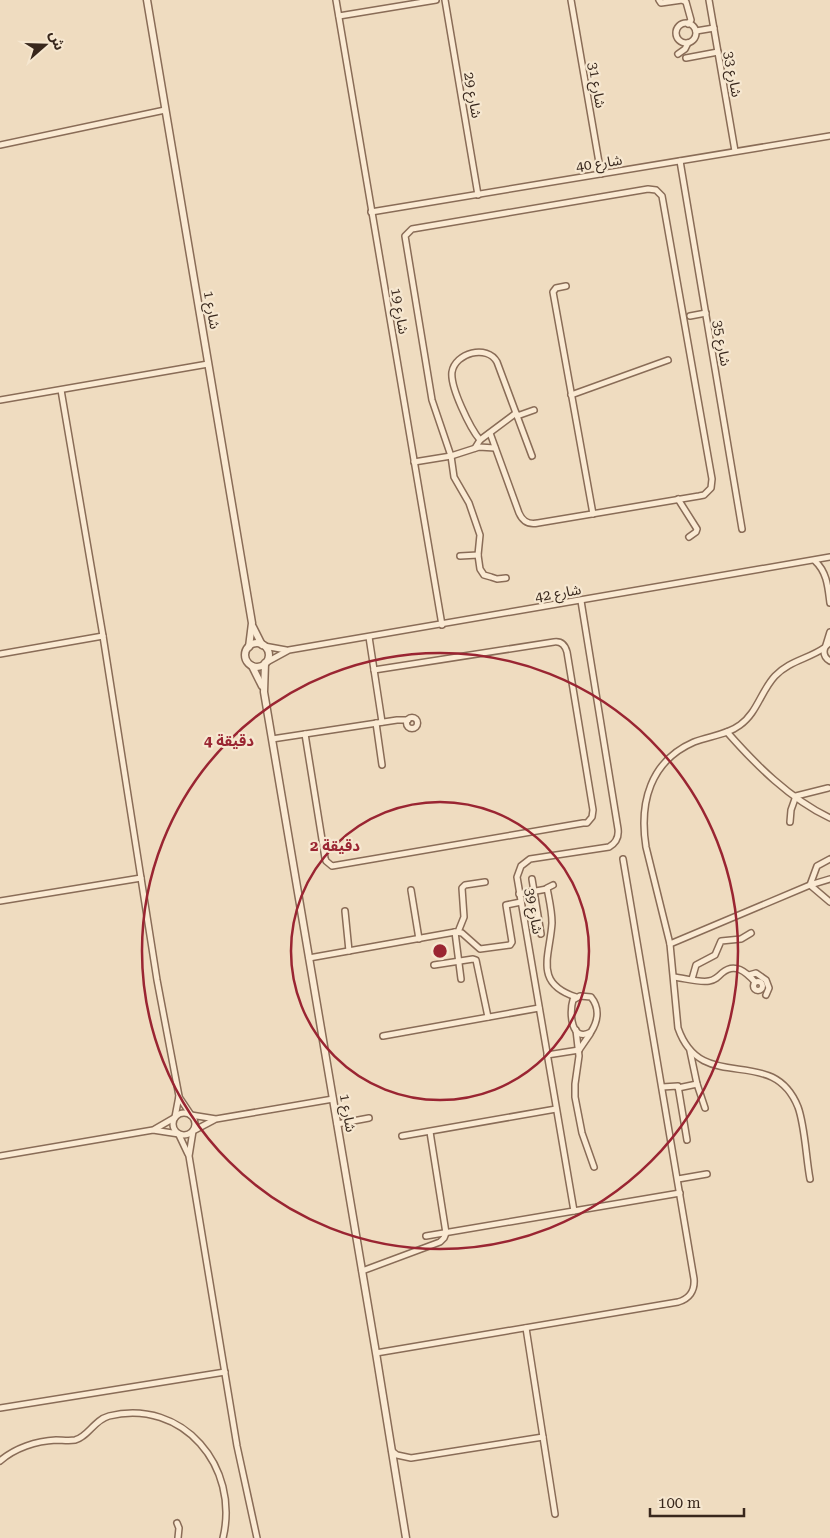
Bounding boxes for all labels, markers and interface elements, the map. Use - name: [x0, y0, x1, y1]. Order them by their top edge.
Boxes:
- north arrow: [20, 20, 70, 70]
- text: ش: [46, 29, 68, 52]
- street label: شارع 33: [718, 50, 745, 99]
- street label: شارع 31: [582, 61, 609, 110]
- street label: شارع 29: [458, 71, 485, 120]
- street label: شارع 40: [575, 151, 624, 178]
- street label: شارع 19: [385, 287, 412, 336]
- street label: شارع 1: [198, 290, 223, 331]
- street label: شارع 35: [707, 319, 734, 368]
- street label: شارع 42: [534, 581, 583, 608]
- text: 4 دقيقة: [204, 732, 254, 750]
- text: 2 دقيقة: [310, 837, 360, 855]
- street label: شارع 39: [519, 887, 546, 936]
- centre of rings: [431, 942, 449, 960]
- street label: شارع 1: [334, 1093, 359, 1134]
- scale bar: [650, 1486, 744, 1518]
- text: 100 m: [658, 1494, 701, 1512]

